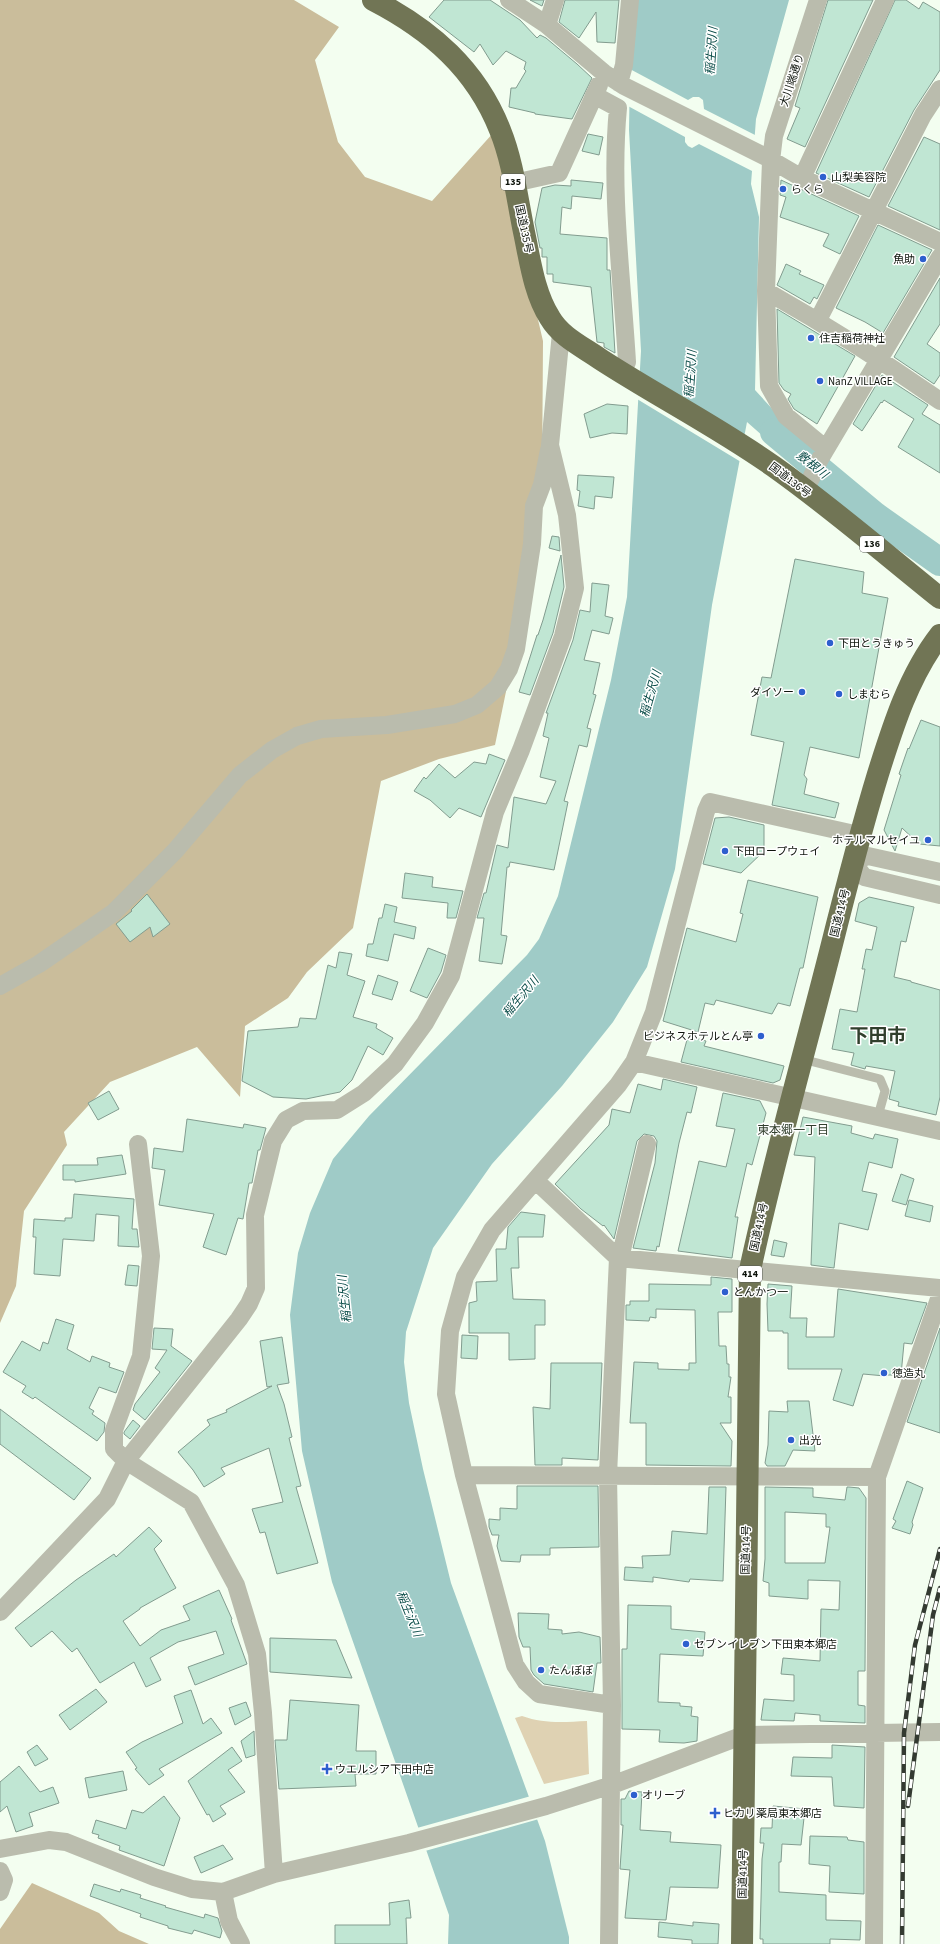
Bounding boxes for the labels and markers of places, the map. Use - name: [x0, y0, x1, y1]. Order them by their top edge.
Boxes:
- place label: 山梨美容院: [831, 170, 886, 185]
- marker: 山梨美容院: [818, 172, 828, 182]
- place label: らくら: [791, 182, 824, 197]
- marker: らくら: [778, 184, 788, 194]
- place label: 魚助: [893, 252, 915, 267]
- marker: 魚助: [918, 254, 928, 264]
- place label: 住吉稲荷神社: [819, 331, 885, 346]
- marker: 住吉稲荷神社: [806, 333, 816, 343]
- place label: NanZ VILLAGE: [828, 374, 893, 389]
- marker: NanZ VILLAGE: [815, 376, 825, 386]
- place label: 下田とうきゅう: [838, 636, 915, 651]
- marker: 下田とうきゅう: [825, 638, 835, 648]
- place label: ダイソー: [750, 685, 794, 700]
- marker: ダイソー: [797, 687, 807, 697]
- place label: しまむら: [847, 687, 891, 702]
- marker: しまむら: [834, 689, 844, 699]
- place label: ホテルマルセイユ: [832, 833, 920, 848]
- marker: ホテルマルセイユ: [923, 835, 933, 845]
- place label: 下田ロープウェイ: [733, 844, 820, 859]
- marker: 下田ロープウェイ: [720, 846, 730, 856]
- place label: ビジネスホテルとん亭: [643, 1029, 753, 1044]
- marker: ビジネスホテルとん亭: [756, 1031, 766, 1041]
- place label: とんかつ一: [733, 1285, 788, 1300]
- marker: とんかつ一: [720, 1287, 730, 1297]
- place label: 徳造丸: [892, 1366, 925, 1381]
- marker: 徳造丸: [879, 1368, 889, 1378]
- place label: 出光: [799, 1433, 821, 1448]
- marker: 出光: [786, 1435, 796, 1445]
- place label: セブンイレブン下田東本郷店: [694, 1637, 837, 1652]
- marker: セブンイレブン下田東本郷店: [681, 1639, 691, 1649]
- place label: たんぽぽ: [549, 1663, 593, 1678]
- marker: たんぽぽ: [536, 1665, 546, 1675]
- place label: ウエルシア下田中店: [335, 1762, 434, 1777]
- marker: ウエルシア下田中店: [322, 1764, 332, 1774]
- place label: オリーブ: [642, 1788, 685, 1803]
- marker: オリーブ: [629, 1790, 639, 1800]
- place label: ヒカリ薬局東本郷店: [723, 1806, 822, 1821]
- marker: ヒカリ薬局東本郷店: [710, 1808, 720, 1818]

